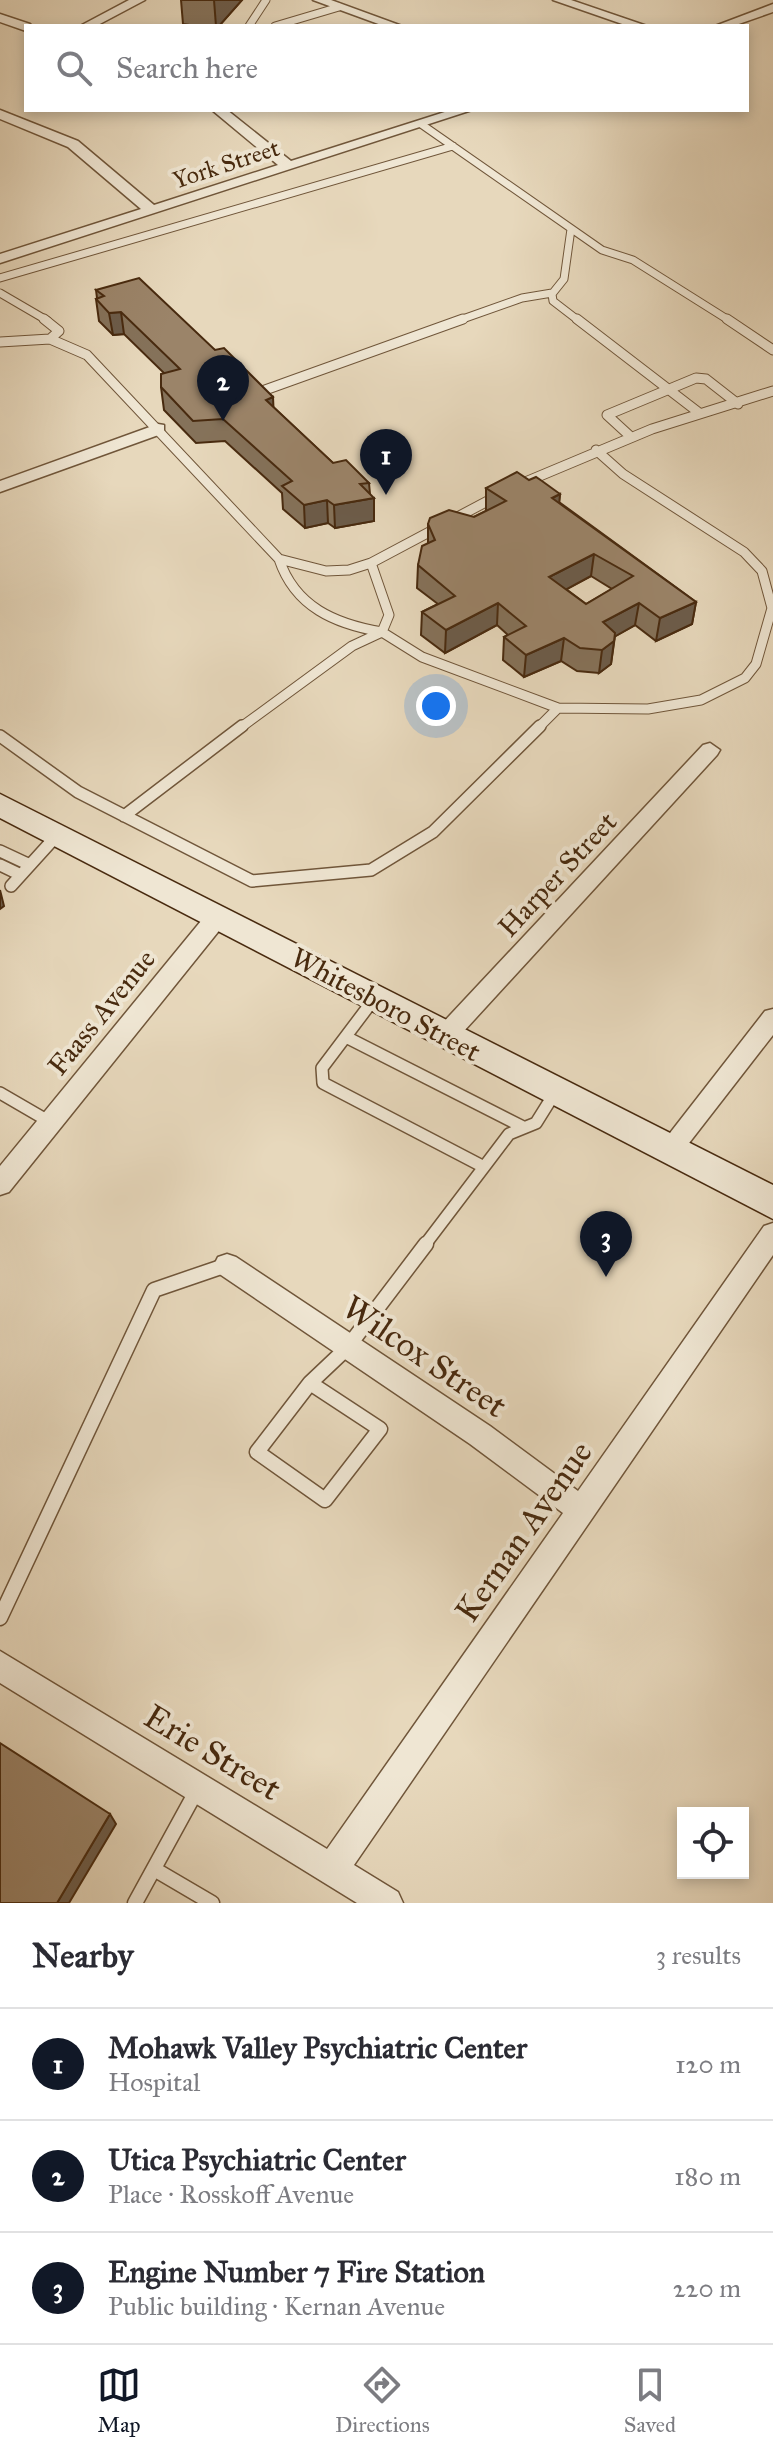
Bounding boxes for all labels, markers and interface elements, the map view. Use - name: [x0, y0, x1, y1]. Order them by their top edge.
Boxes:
- search box: [24, 24, 749, 112]
- icon: search: [52, 46, 96, 90]
- text: Search here: [116, 50, 258, 86]
- street label: York Street: [169, 133, 284, 195]
- pin: 2: [197, 355, 249, 421]
- pin: 1: [360, 429, 412, 495]
- your location: [416, 686, 456, 726]
- street label: Harper Street: [491, 804, 624, 944]
- street label: Whitesboro Street: [285, 940, 487, 1069]
- street label: Faass Avenue: [40, 942, 163, 1082]
- pin: 3: [580, 1211, 632, 1277]
- street label: Wilcox Street: [335, 1287, 515, 1426]
- street label: Kernan Avenue: [446, 1433, 601, 1630]
- street label: Erie Street: [137, 1696, 289, 1809]
- map controls: [677, 1807, 749, 1879]
- button: locate: [677, 1807, 749, 1879]
- text: Nearby: [32, 1935, 134, 1976]
- text: 3 results: [656, 1939, 741, 1971]
- text: Mohawk Valley Psychiatric Center: [108, 2030, 527, 2066]
- text: 1: [53, 2048, 63, 2080]
- text: 120 m: [675, 2048, 741, 2080]
- text: Hospital: [108, 2066, 200, 2098]
- text: Utica Psychiatric Center: [108, 2142, 406, 2178]
- text: 2: [52, 2160, 64, 2192]
- text: 180 m: [674, 2160, 741, 2192]
- text: Place · Rosskoff Avenue: [108, 2178, 354, 2210]
- text: Engine Number 7 Fire Station: [108, 2254, 485, 2290]
- text: 3: [53, 2272, 63, 2304]
- text: 220 m: [673, 2272, 741, 2304]
- text: Public building · Kernan Avenue: [108, 2290, 445, 2322]
- tab: Map: [97, 2363, 141, 2438]
- tab: Directions: [335, 2363, 430, 2438]
- tab: Saved: [624, 2363, 676, 2438]

